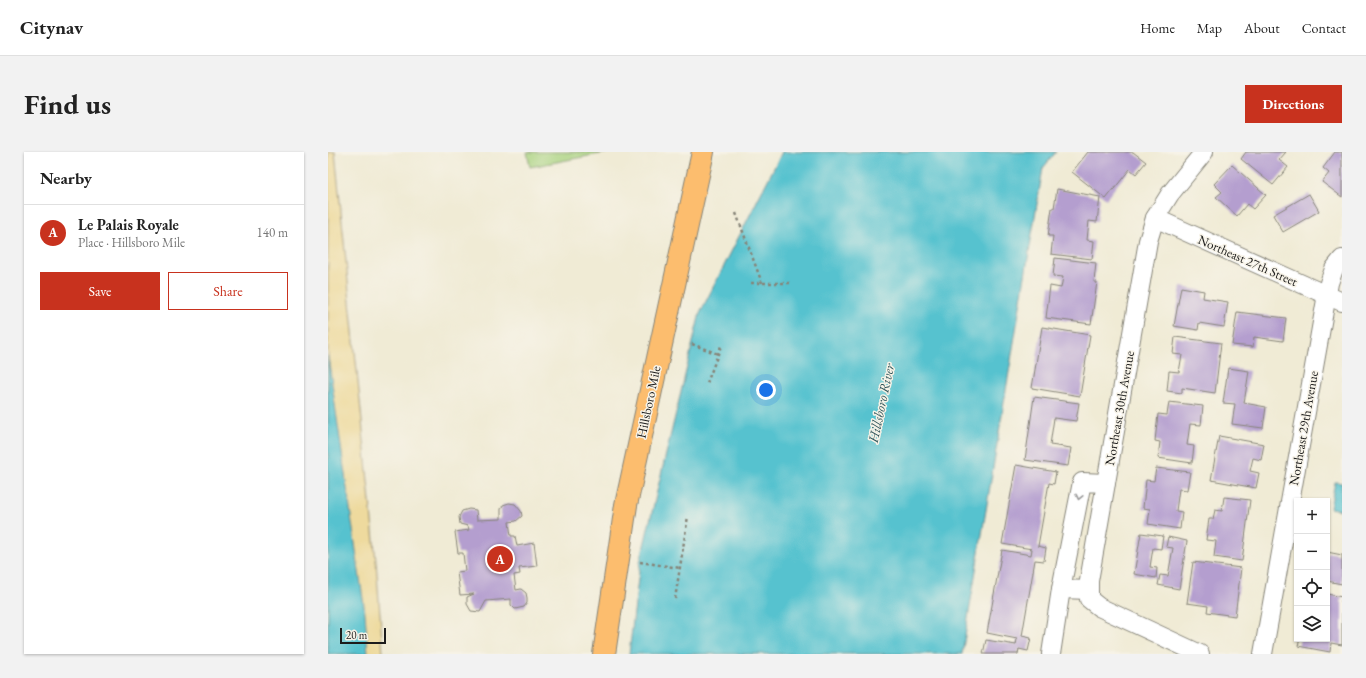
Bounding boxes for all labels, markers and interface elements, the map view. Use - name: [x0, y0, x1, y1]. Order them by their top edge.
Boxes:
- text: Citynav: [20, 15, 83, 40]
- text: Home: [1140, 19, 1175, 37]
- text: Map: [1197, 19, 1222, 37]
- text: About: [1244, 19, 1280, 37]
- text: Contact: [1302, 19, 1346, 37]
- button: Directions: [1245, 85, 1342, 123]
- text: Find us: [24, 86, 111, 122]
- text: Nearby: [40, 167, 92, 189]
- text: Le Palais Royale: [78, 215, 179, 234]
- text: A: [48, 224, 58, 241]
- text: 140 m: [257, 224, 288, 241]
- street label: Northeast 27th Street: [1195, 231, 1300, 290]
- text: Place · Hillsboro Mile: [78, 234, 185, 251]
- button: Save: [40, 272, 160, 310]
- button: Share: [168, 272, 288, 310]
- street label: Northeast 30th Avenue: [1101, 349, 1138, 467]
- water label: Hillsboro River: [864, 361, 898, 445]
- street label: Hillsboro Mile: [633, 364, 664, 440]
- street label: Northeast 29th Avenue: [1285, 369, 1322, 487]
- your location: [756, 380, 776, 400]
- one-way arrow: [1076, 494, 1084, 500]
- map controls: [1294, 498, 1330, 642]
- button: +: [1294, 498, 1330, 534]
- button: −: [1294, 534, 1330, 570]
- pin: A: [487, 544, 513, 574]
- button: locate: [1294, 570, 1330, 606]
- button: layers: [1294, 606, 1330, 642]
- scale bar: [340, 626, 386, 645]
- text: 20 m: [346, 628, 367, 642]

